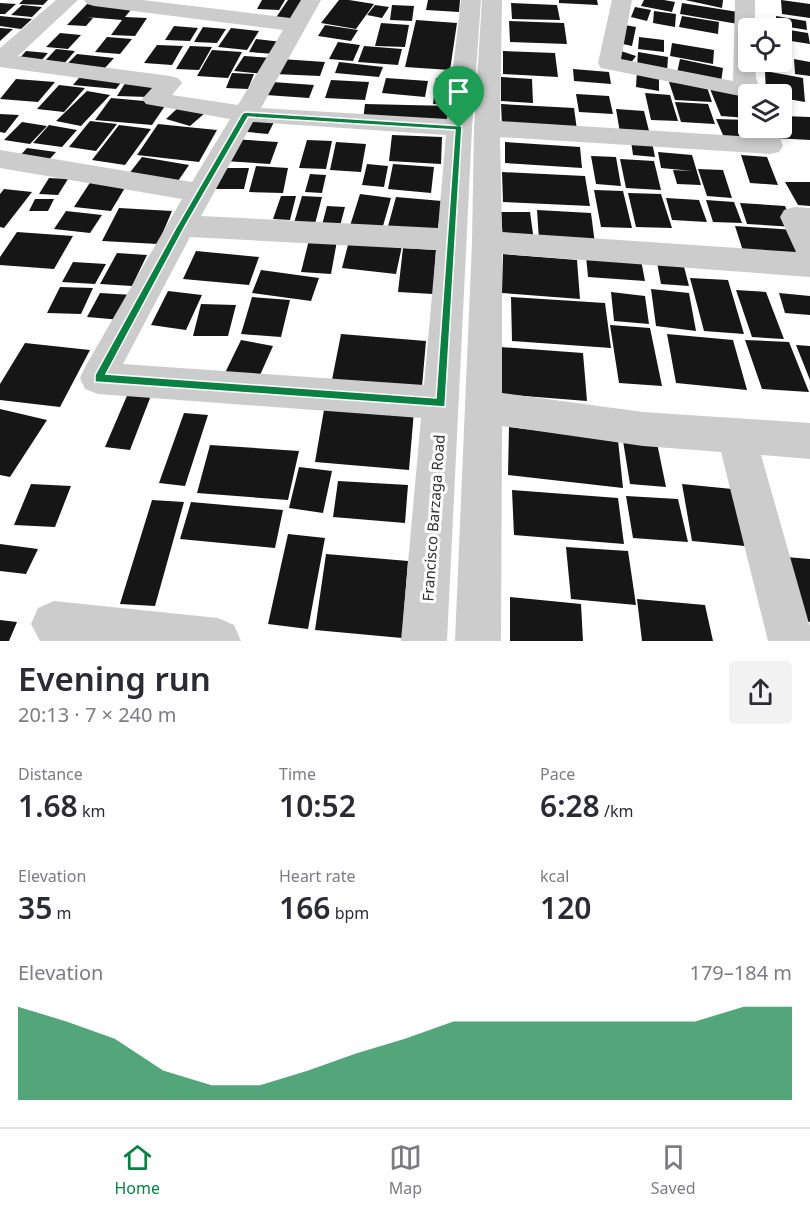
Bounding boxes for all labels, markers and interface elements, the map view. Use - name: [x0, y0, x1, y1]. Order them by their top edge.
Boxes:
- map controls: [738, 18, 792, 138]
- button: locate: [738, 18, 792, 72]
- pin: [433, 66, 484, 128]
- icon: arrive: [442, 75, 475, 108]
- button: layers: [738, 84, 792, 138]
- street label: Francisco Barzaga Road: [417, 434, 449, 602]
- text: Evening run: [18, 656, 211, 701]
- button: share: [729, 661, 792, 724]
- text: 20:13 · 7 × 240 m: [18, 701, 176, 728]
- text: Distance: [18, 763, 83, 785]
- text: Time: [279, 763, 316, 785]
- text: Pace: [540, 763, 575, 785]
- text: 1.68: [18, 785, 78, 826]
- text: 10:52: [279, 785, 356, 826]
- text: 6:28: [540, 785, 600, 826]
- text: km: [78, 800, 105, 822]
- text: /km: [600, 800, 633, 822]
- text: Elevation: [18, 865, 86, 887]
- text: Heart rate: [279, 865, 355, 887]
- text: kcal: [540, 865, 569, 887]
- text: 35: [18, 887, 52, 928]
- text: 166: [279, 887, 330, 928]
- text: 120: [540, 887, 591, 928]
- text: m: [52, 902, 71, 924]
- text: bpm: [330, 902, 369, 924]
- text: Elevation: [18, 959, 103, 986]
- text: 179–184 m: [689, 959, 792, 986]
- tab: Home: [114, 1141, 160, 1199]
- tab: Map: [389, 1141, 422, 1199]
- tab: Saved: [651, 1141, 696, 1199]

